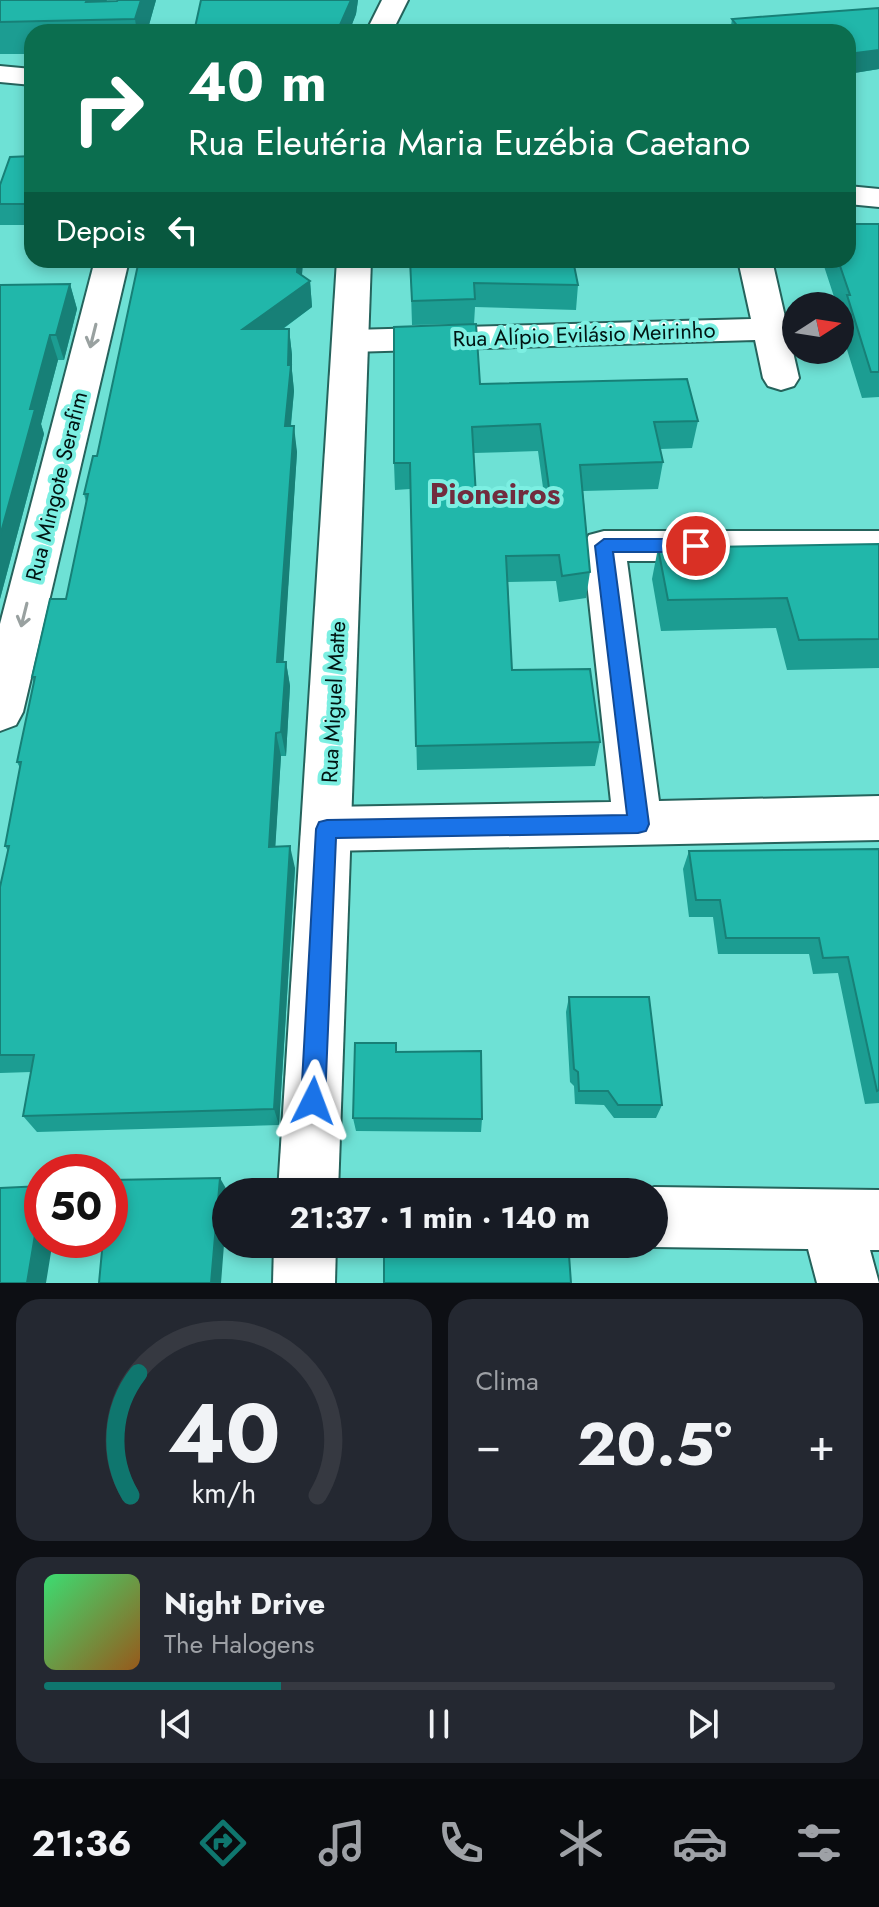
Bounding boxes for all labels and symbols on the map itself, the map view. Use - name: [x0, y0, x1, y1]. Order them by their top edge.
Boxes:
- north arrow: [782, 292, 854, 364]
- street label: Rua Alípio Evilásio Meirinho: [452, 313, 716, 355]
- one-way arrow: [85, 322, 100, 348]
- street label: Rua Mingote Serafim: [17, 388, 95, 584]
- district label: Pioneiros: [430, 472, 560, 515]
- pin: [662, 512, 730, 580]
- one-way arrow: [16, 602, 31, 628]
- street label: Rua Miguel Matte: [313, 620, 353, 784]
- position arrow: [271, 1059, 355, 1143]
- speed limit sign: 50: [24, 1154, 128, 1258]

